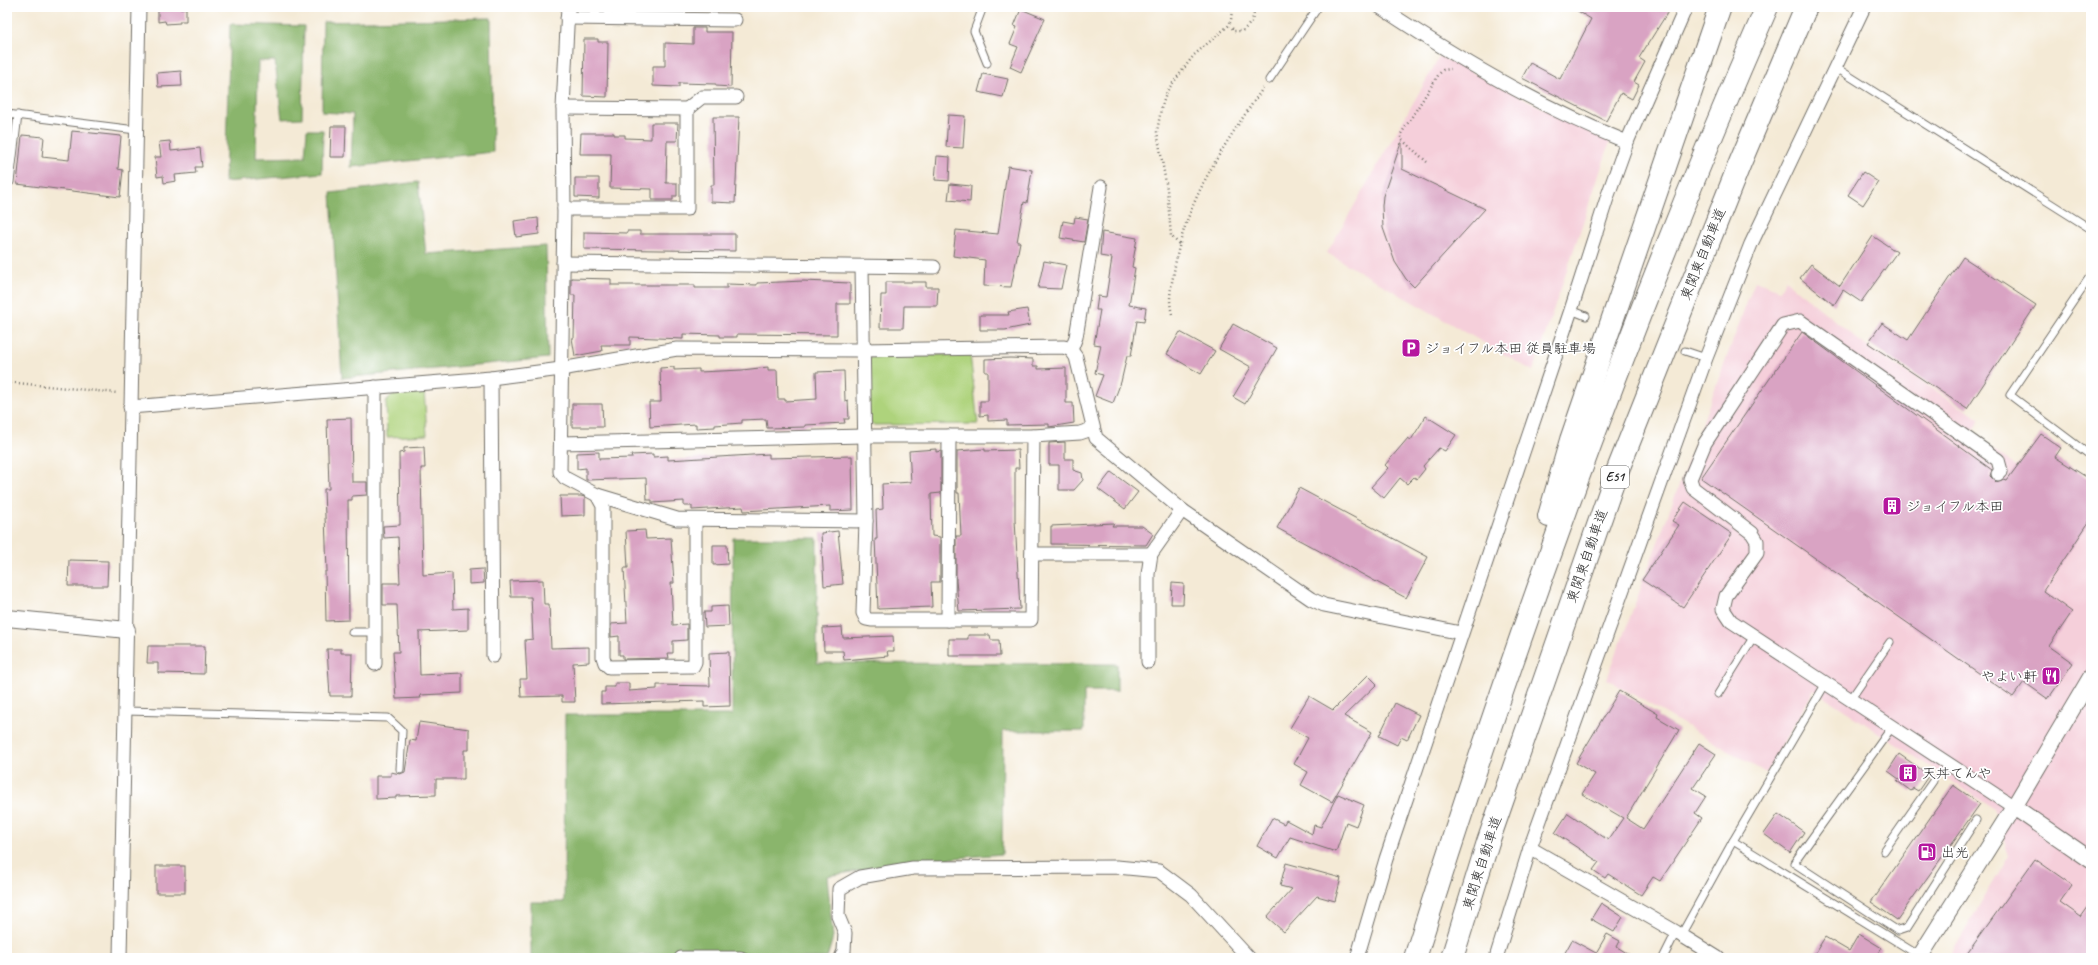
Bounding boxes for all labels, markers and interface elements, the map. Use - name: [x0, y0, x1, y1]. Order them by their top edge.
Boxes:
- street label: 東関東自動車道: [1677, 205, 1729, 303]
- parking icon: ジョイフル本田 従員駐車場: [1400, 337, 1422, 359]
- place label: ジョイフル本田 従員駐車場: [1425, 340, 1596, 357]
- road number: E51: [1601, 466, 1629, 488]
- building icon: ジョイフル本田: [1881, 495, 1903, 517]
- place label: ジョイフル本田: [1906, 498, 2003, 515]
- street label: 東関東自動車道: [1563, 507, 1611, 605]
- restaurant icon: やよい軒: [2040, 665, 2062, 687]
- place label: やよい軒: [1981, 668, 2037, 685]
- building icon: 天丼てんや: [1897, 762, 1919, 784]
- place label: 天丼てんや: [1922, 765, 1992, 782]
- street label: 東関東自動車道: [1459, 814, 1505, 912]
- fuel station icon: 出光: [1916, 841, 1938, 863]
- place label: 出光: [1941, 844, 1969, 861]

